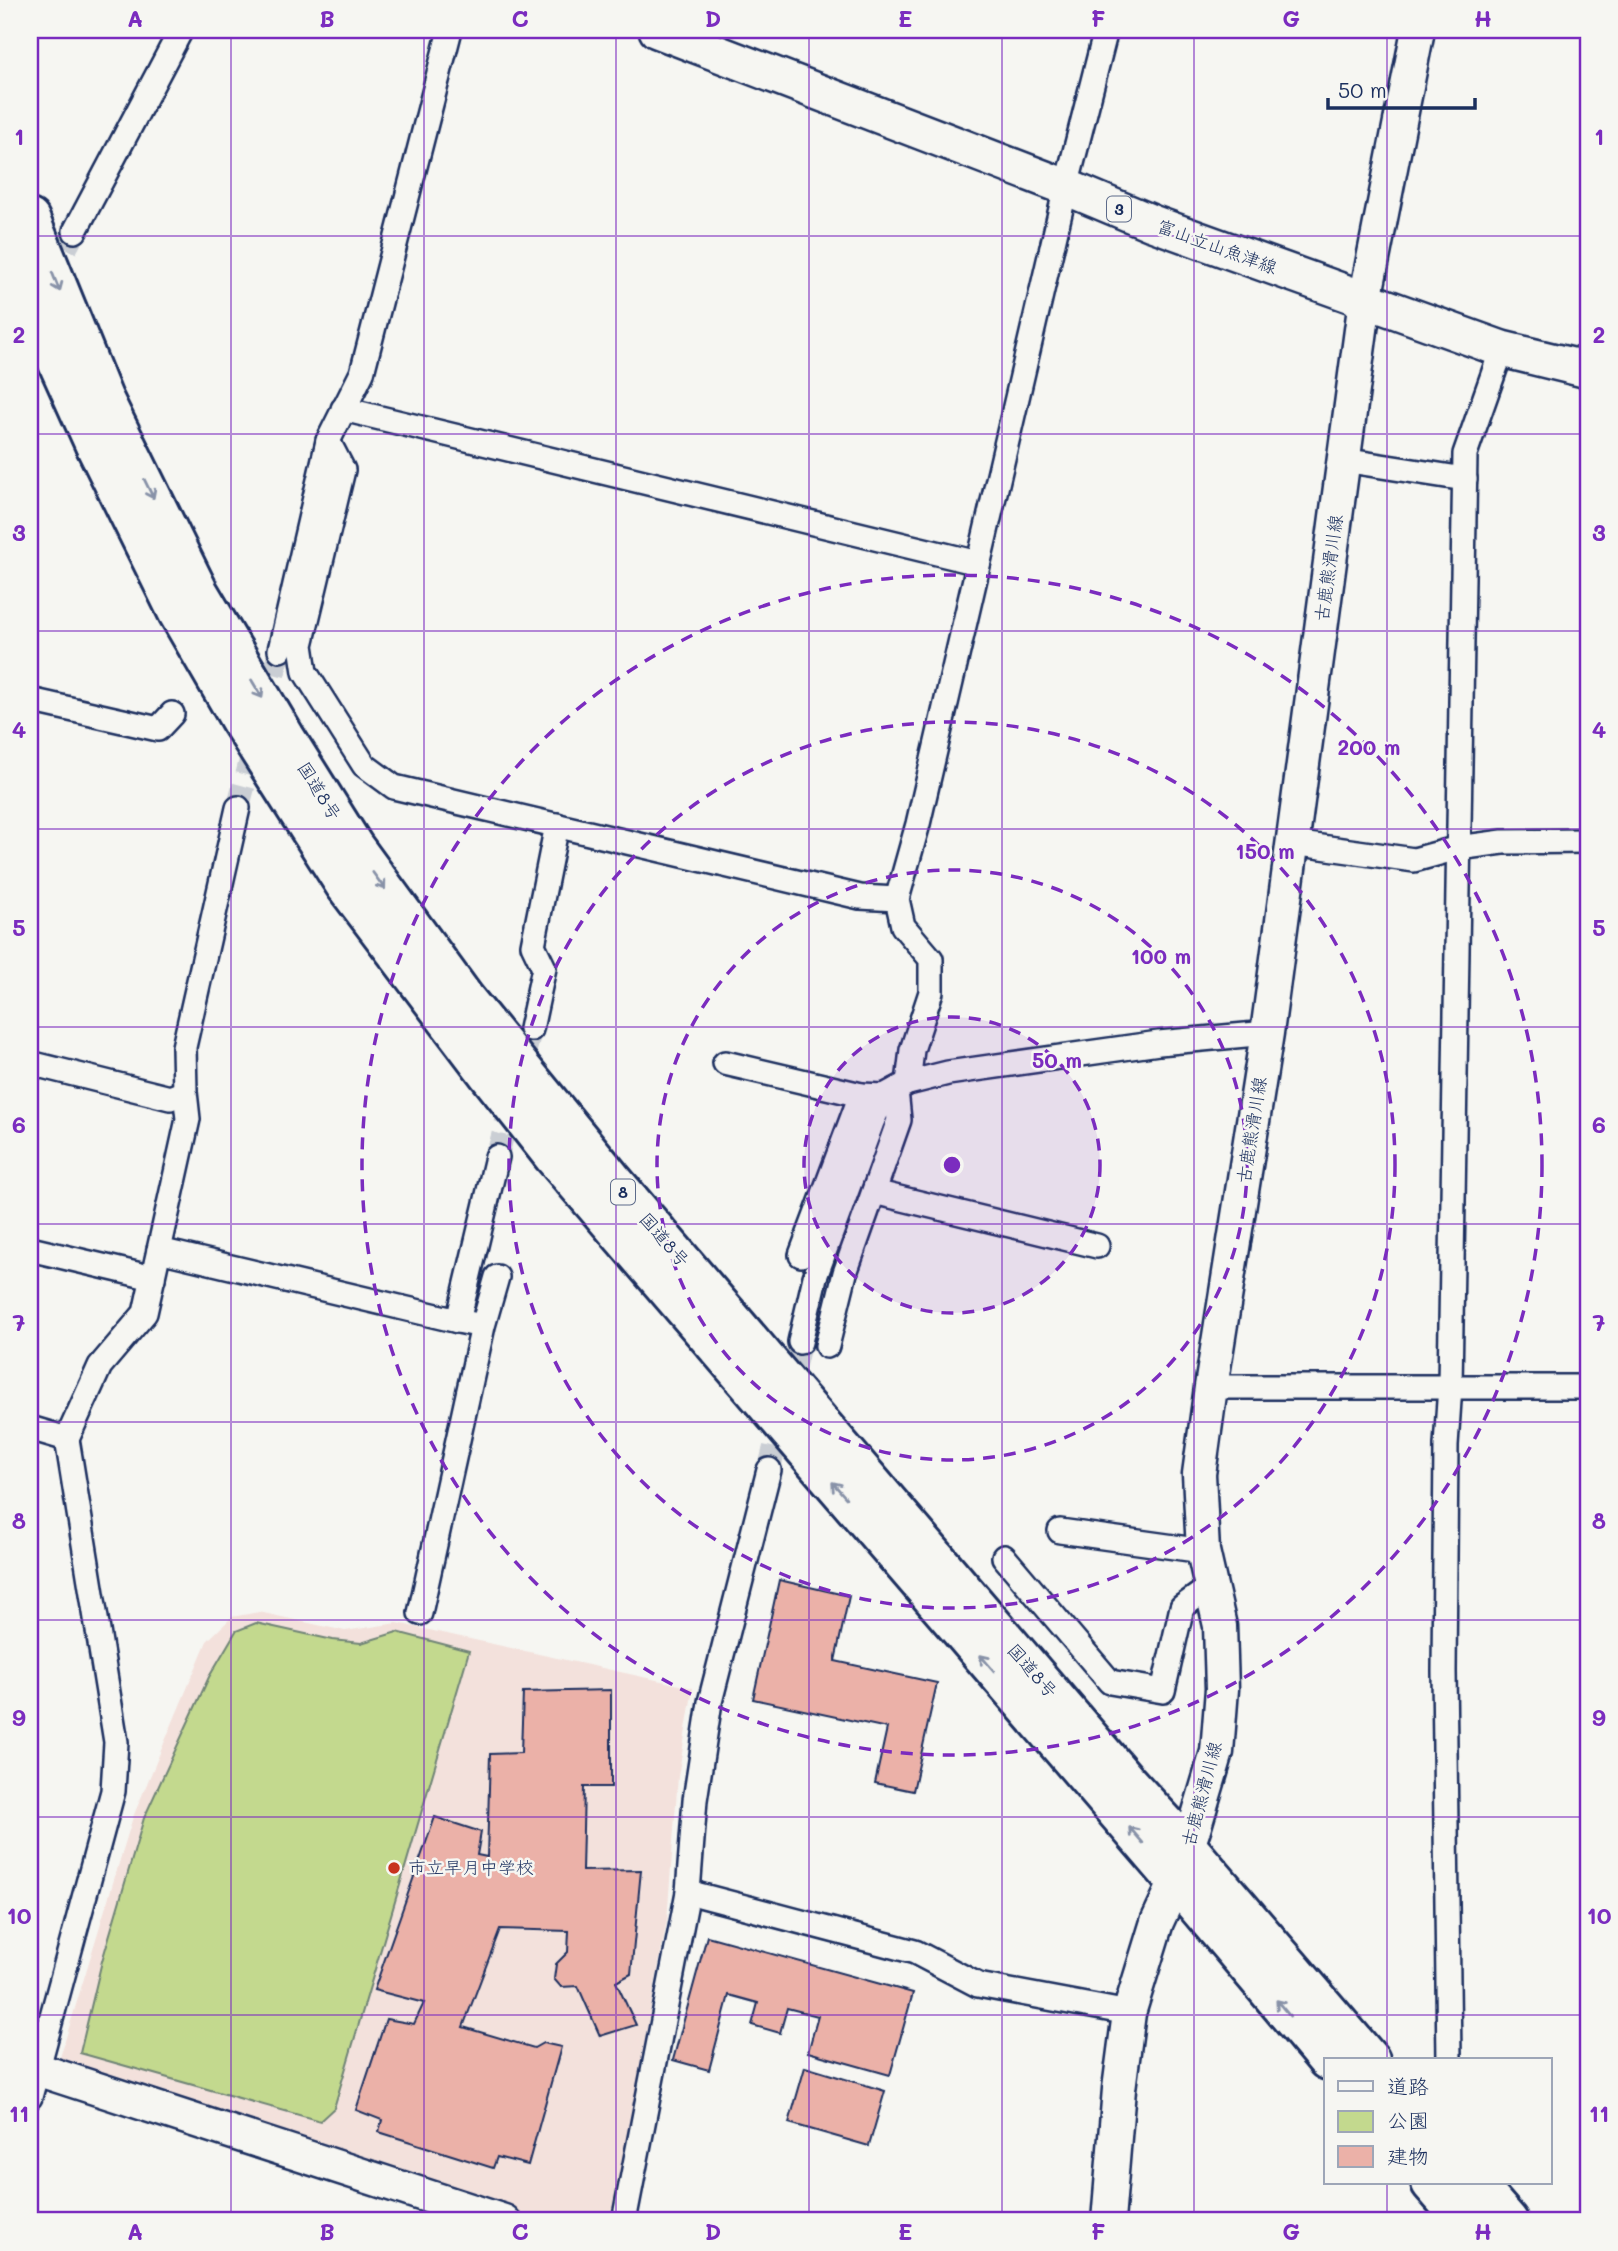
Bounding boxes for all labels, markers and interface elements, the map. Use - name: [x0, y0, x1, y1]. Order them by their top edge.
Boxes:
- text: A: [127, 3, 143, 33]
- text: B: [319, 3, 335, 33]
- text: C: [511, 3, 529, 33]
- text: D: [705, 3, 721, 33]
- text: E: [898, 3, 912, 33]
- text: F: [1091, 3, 1105, 33]
- text: G: [1282, 3, 1300, 33]
- text: H: [1474, 3, 1492, 33]
- scale bar: [1328, 66, 1474, 110]
- text: 50 m: [1338, 76, 1387, 103]
- text: 1: [14, 121, 24, 151]
- text: 1: [1594, 121, 1604, 151]
- road number: 3: [1107, 196, 1131, 222]
- street label: 富山立山魚津線: [1154, 213, 1281, 279]
- one-way arrow: [50, 271, 63, 292]
- text: 2: [13, 319, 25, 349]
- text: 2: [1593, 319, 1605, 349]
- one-way arrow: [142, 478, 156, 499]
- street label: 古鹿熊滑川線: [1309, 513, 1347, 623]
- text: 3: [12, 517, 26, 547]
- text: 3: [1592, 517, 1606, 547]
- one-way arrow: [250, 679, 264, 699]
- text: 4: [12, 714, 26, 744]
- text: 4: [1592, 714, 1606, 744]
- text: 200 m: [1338, 733, 1400, 760]
- street label: 国道8号: [292, 757, 347, 824]
- text: 150 m: [1235, 837, 1295, 864]
- one-way arrow: [372, 871, 386, 890]
- text: 5: [12, 912, 26, 942]
- text: 5: [1592, 912, 1606, 942]
- text: 100 m: [1131, 942, 1191, 969]
- text: 50 m: [1032, 1046, 1082, 1073]
- street label: 古鹿熊滑川線: [1231, 1075, 1271, 1185]
- text: 6: [12, 1109, 26, 1139]
- text: 6: [1592, 1109, 1606, 1139]
- centre of rings: [940, 1153, 964, 1177]
- road number: 8: [611, 1180, 635, 1204]
- street label: 国道8号: [634, 1207, 695, 1272]
- text: 7: [13, 1307, 26, 1337]
- text: 7: [1593, 1307, 1606, 1337]
- one-way arrow: [831, 1481, 847, 1499]
- text: 8: [12, 1505, 26, 1535]
- text: 8: [1592, 1505, 1606, 1535]
- street label: 国道8号: [1002, 1638, 1063, 1703]
- one-way arrow: [979, 1654, 995, 1672]
- text: 9: [12, 1702, 26, 1732]
- text: 9: [1592, 1702, 1606, 1732]
- street label: 古鹿熊滑川線: [1175, 1738, 1227, 1849]
- one-way arrow: [1128, 1826, 1144, 1844]
- place label: 市立早月中学校: [408, 1855, 534, 1879]
- marker: 市立早月中学校: [386, 1860, 402, 1876]
- text: 10: [7, 1900, 32, 1930]
- text: 10: [1587, 1900, 1612, 1930]
- one-way arrow: [1275, 1999, 1291, 2017]
- legend: [1324, 2058, 1552, 2184]
- text: 道路: [1387, 2072, 1429, 2099]
- text: 11: [9, 2098, 29, 2128]
- text: 11: [1589, 2098, 1609, 2128]
- text: 公園: [1387, 2106, 1429, 2133]
- text: 建物: [1387, 2142, 1429, 2169]
- text: A: [127, 2216, 143, 2246]
- text: B: [319, 2216, 335, 2246]
- text: C: [511, 2216, 529, 2246]
- text: D: [705, 2216, 721, 2246]
- text: E: [898, 2216, 912, 2246]
- text: F: [1091, 2216, 1105, 2246]
- text: G: [1282, 2216, 1300, 2246]
- text: H: [1474, 2216, 1492, 2246]

